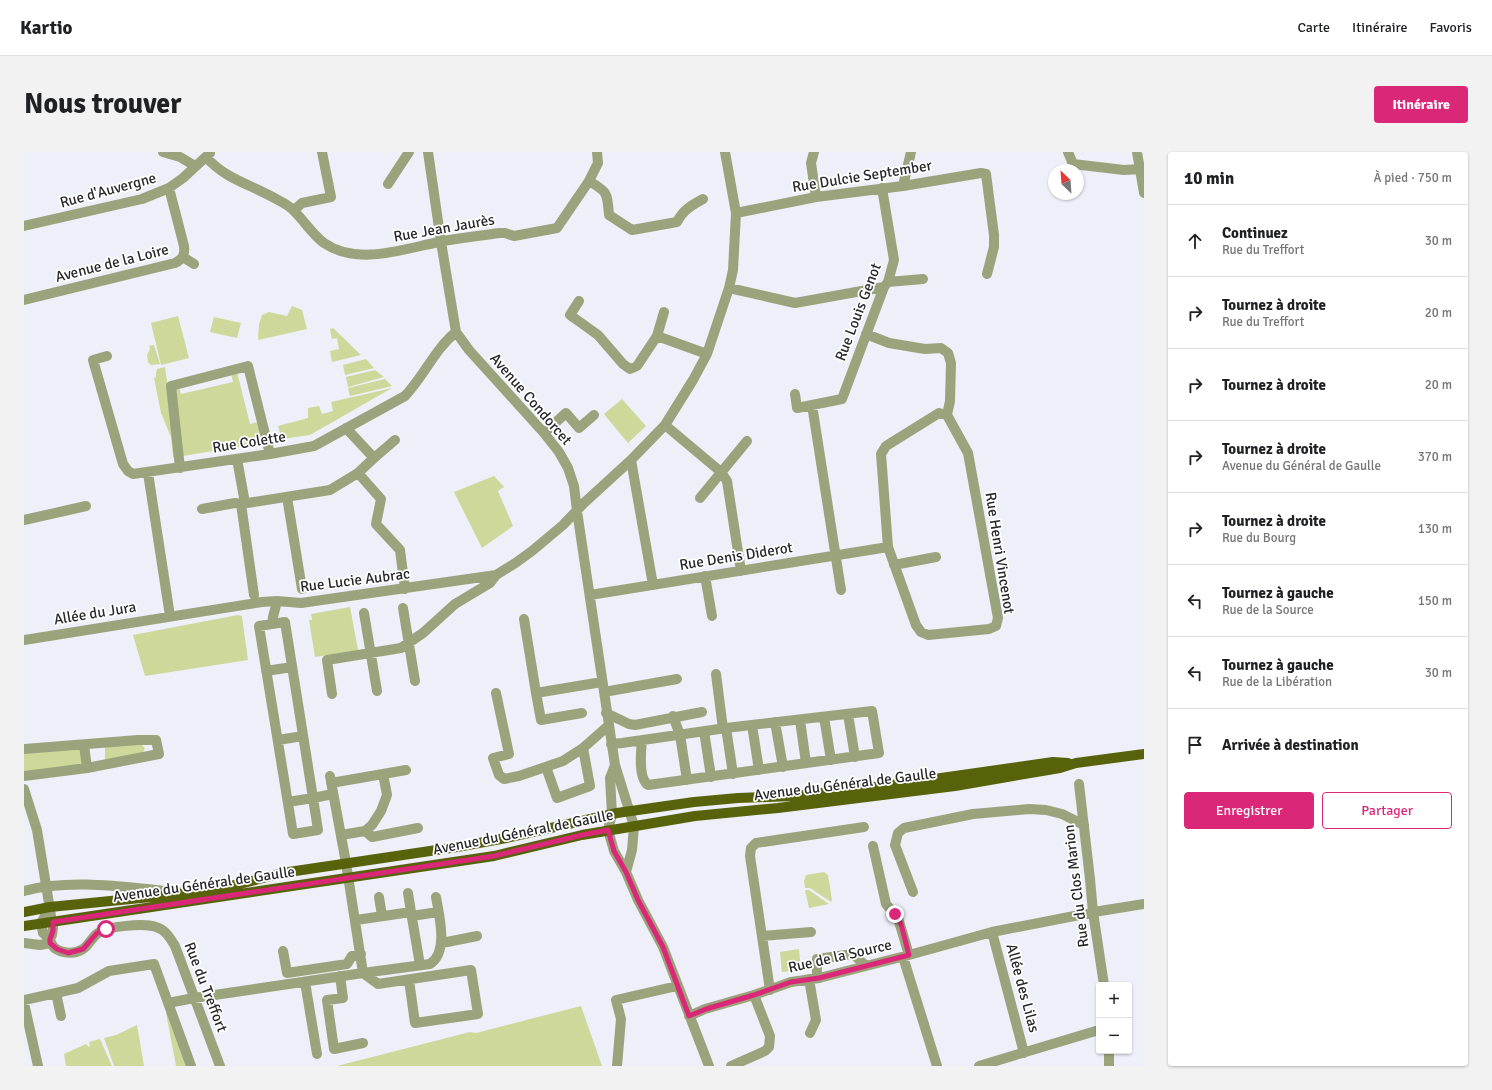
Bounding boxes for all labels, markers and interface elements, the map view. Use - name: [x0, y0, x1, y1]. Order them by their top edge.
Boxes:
- text: Kartio: [20, 16, 73, 40]
- text: Carte: [1297, 19, 1330, 36]
- text: Itinéraire: [1352, 19, 1408, 36]
- text: Favoris: [1430, 19, 1472, 36]
- button: Itinéraire: [1374, 86, 1468, 123]
- text: Nous trouver: [24, 87, 181, 121]
- street label: Rue Dulcie September: [791, 156, 934, 196]
- north arrow: [1048, 164, 1084, 200]
- street label: Rue d'Auvergne: [58, 168, 158, 212]
- text: 10 min: [1184, 168, 1234, 189]
- text: À pied · 750 m: [1373, 170, 1452, 186]
- street label: Rue Jean Jaurès: [392, 210, 496, 246]
- text: Continuez: [1222, 224, 1288, 242]
- icon: ahead: [1184, 230, 1206, 252]
- text: 30 m: [1425, 233, 1452, 249]
- street label: Avenue de la Loire: [53, 240, 171, 286]
- text: Rue du Treffort: [1222, 242, 1304, 258]
- street label: Rue Louis Genot: [831, 261, 885, 363]
- text: Tournez à droite: [1222, 296, 1326, 314]
- icon: right: [1184, 302, 1206, 324]
- text: 20 m: [1425, 305, 1452, 321]
- text: Rue du Treffort: [1222, 314, 1304, 330]
- street label: Avenue Condorcet: [486, 349, 576, 449]
- icon: right: [1184, 374, 1206, 396]
- text: Tournez à droite: [1222, 376, 1326, 394]
- text: 20 m: [1425, 377, 1452, 393]
- street label: Rue Colette: [211, 427, 287, 457]
- text: Tournez à droite: [1222, 440, 1326, 458]
- icon: right: [1184, 446, 1206, 468]
- text: 370 m: [1418, 449, 1452, 465]
- text: Avenue du Général de Gaulle: [1222, 458, 1381, 474]
- street label: Rue Henri Vincenot: [981, 491, 1019, 615]
- text: Tournez à droite: [1222, 512, 1326, 530]
- icon: right: [1184, 518, 1206, 540]
- text: 130 m: [1418, 521, 1452, 537]
- text: Rue du Bourg: [1222, 530, 1296, 546]
- street label: Rue Denis Diderot: [678, 538, 794, 574]
- street label: Rue Lucie Aubrac: [299, 564, 411, 596]
- text: Tournez à gauche: [1222, 584, 1334, 602]
- icon: left: [1184, 590, 1206, 612]
- text: 150 m: [1418, 593, 1452, 609]
- street label: Allée du Jura: [52, 598, 138, 628]
- text: Rue de la Source: [1222, 602, 1314, 618]
- text: Tournez à gauche: [1222, 656, 1334, 674]
- icon: left: [1184, 662, 1206, 684]
- text: 30 m: [1425, 665, 1452, 681]
- text: Rue de la Libération: [1222, 674, 1332, 690]
- icon: arrive: [1184, 734, 1206, 756]
- text: Arrivée à destination: [1222, 736, 1359, 754]
- street label: Avenue du Général de Gaulle: [753, 764, 937, 804]
- button: Enregistrer: [1184, 792, 1314, 829]
- button: Partager: [1322, 792, 1452, 829]
- street label: Avenue du Général de Gaulle: [431, 806, 615, 858]
- street label: Rue du Clos Marion: [1060, 824, 1092, 948]
- street label: Avenue du Général de Gaulle: [112, 862, 296, 906]
- route end: [886, 905, 904, 923]
- route start: [97, 920, 115, 938]
- street label: Rue de la Source: [786, 935, 894, 977]
- street label: Rue du Treffort: [181, 939, 231, 1035]
- street label: Allée des Lilas: [1002, 942, 1044, 1035]
- map controls: [1096, 982, 1132, 1054]
- button: +: [1096, 982, 1132, 1018]
- button: −: [1096, 1018, 1132, 1054]

